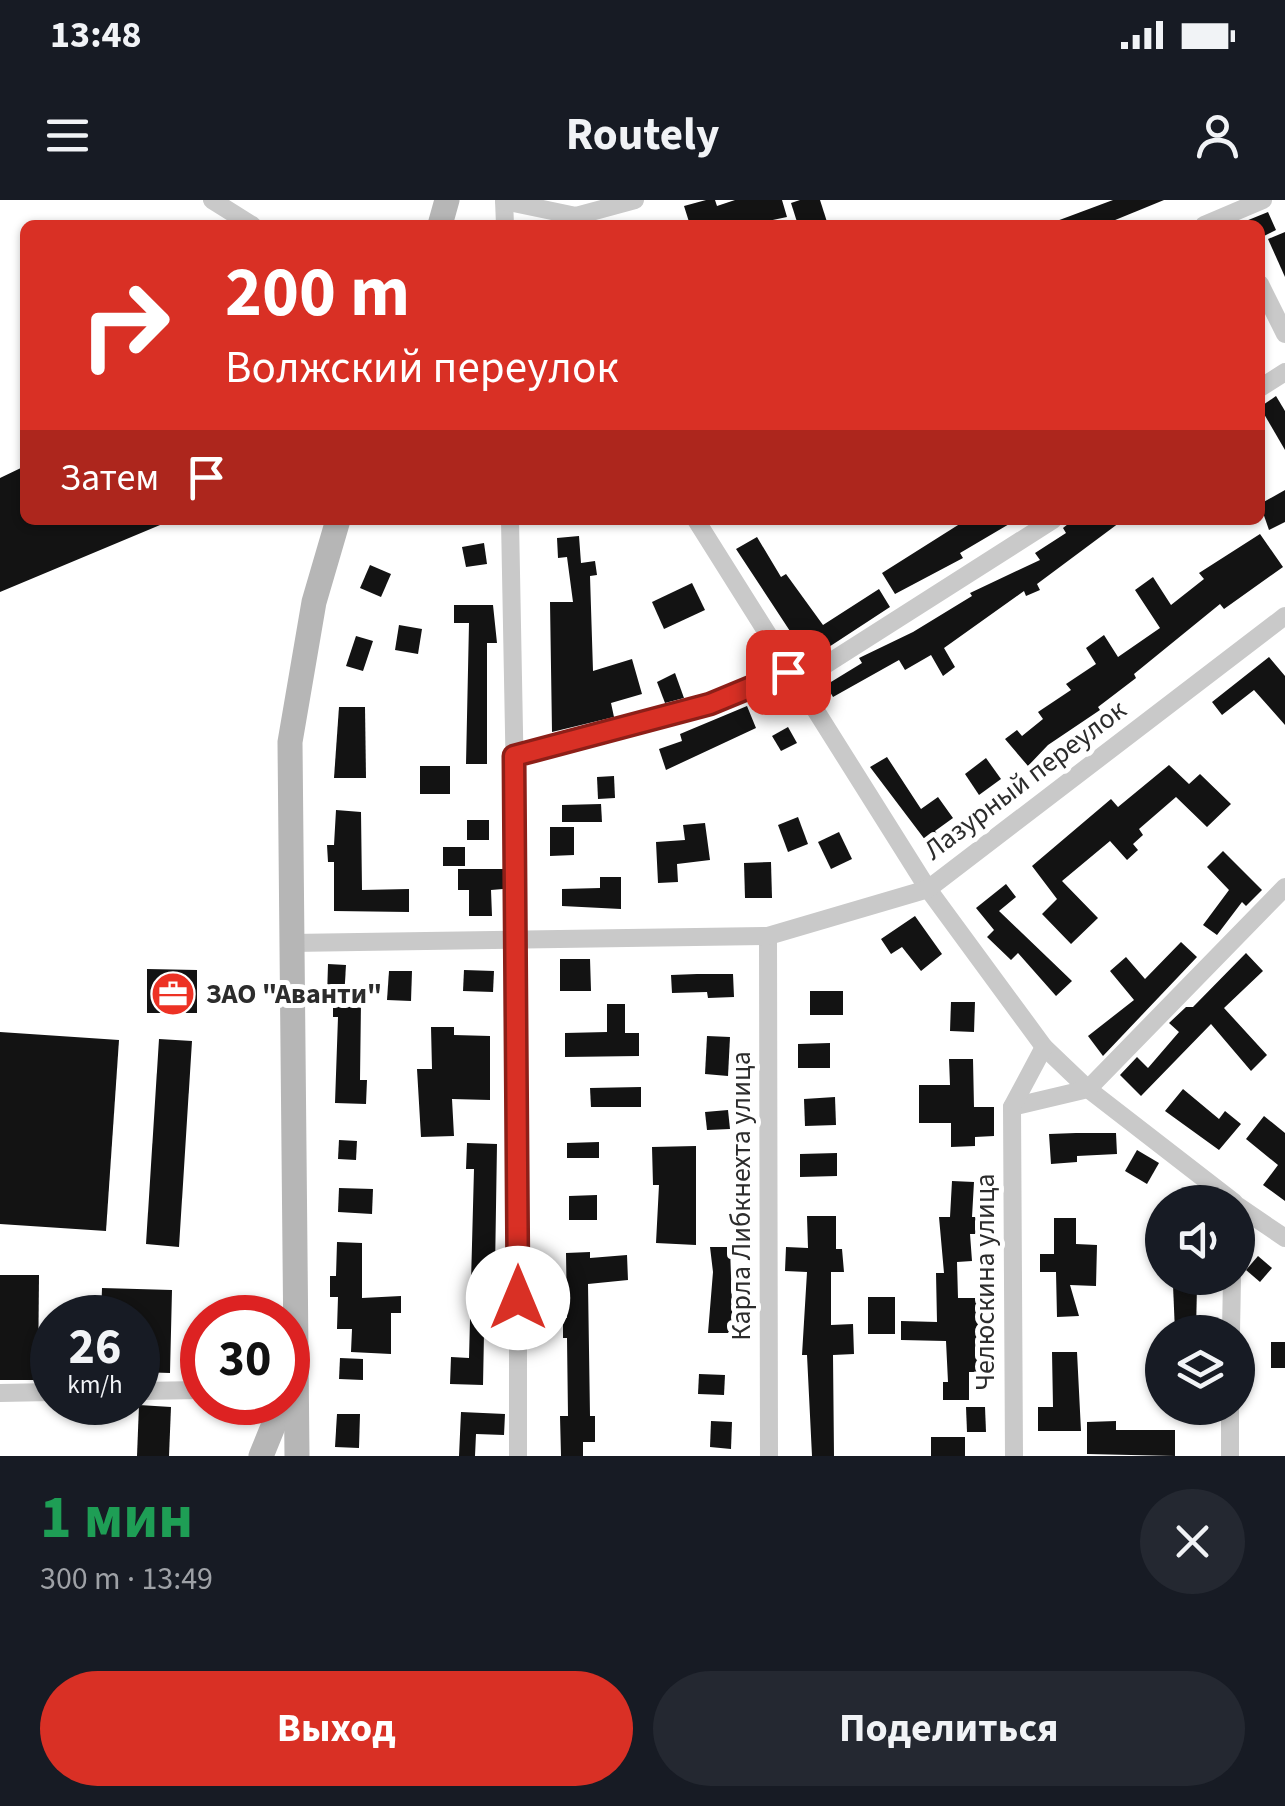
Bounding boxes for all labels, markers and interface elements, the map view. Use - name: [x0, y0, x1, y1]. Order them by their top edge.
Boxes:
- text: 13:48: [50, 8, 142, 62]
- text: Routely: [566, 103, 719, 167]
- icon: menu: [40, 108, 95, 163]
- icon: person: [1190, 108, 1245, 163]
- text: 200 m: [225, 243, 410, 343]
- icon: right: [60, 260, 190, 390]
- text: Волжский переулок: [225, 336, 619, 400]
- icon: arrive: [179, 450, 234, 505]
- text: Затем: [60, 451, 159, 505]
- pin: [746, 630, 831, 715]
- icon: arrive: [761, 645, 816, 700]
- street label: Лазурный переулок: [915, 690, 1135, 870]
- office icon: ЗАО "Аванти": [150, 971, 196, 1017]
- place label: ЗАО "Аванти": [206, 974, 382, 1014]
- street label: Карла Либкнехта улица: [721, 1051, 761, 1341]
- street label: Челюскина улица: [965, 1173, 1005, 1391]
- map controls: [1145, 1185, 1255, 1425]
- button: sound: [1145, 1185, 1255, 1295]
- position arrow: [466, 1246, 570, 1350]
- speed limit sign: 30: [180, 1295, 310, 1425]
- text: 26: [69, 1312, 121, 1383]
- button: layers: [1145, 1315, 1255, 1425]
- text: km/h: [67, 1367, 123, 1403]
- text: 1 мин: [40, 1476, 193, 1561]
- button: close: [1140, 1489, 1245, 1594]
- text: 300 m · 13:49: [40, 1556, 213, 1602]
- button: Выход: [40, 1671, 633, 1786]
- button: Поделиться: [653, 1671, 1245, 1786]

